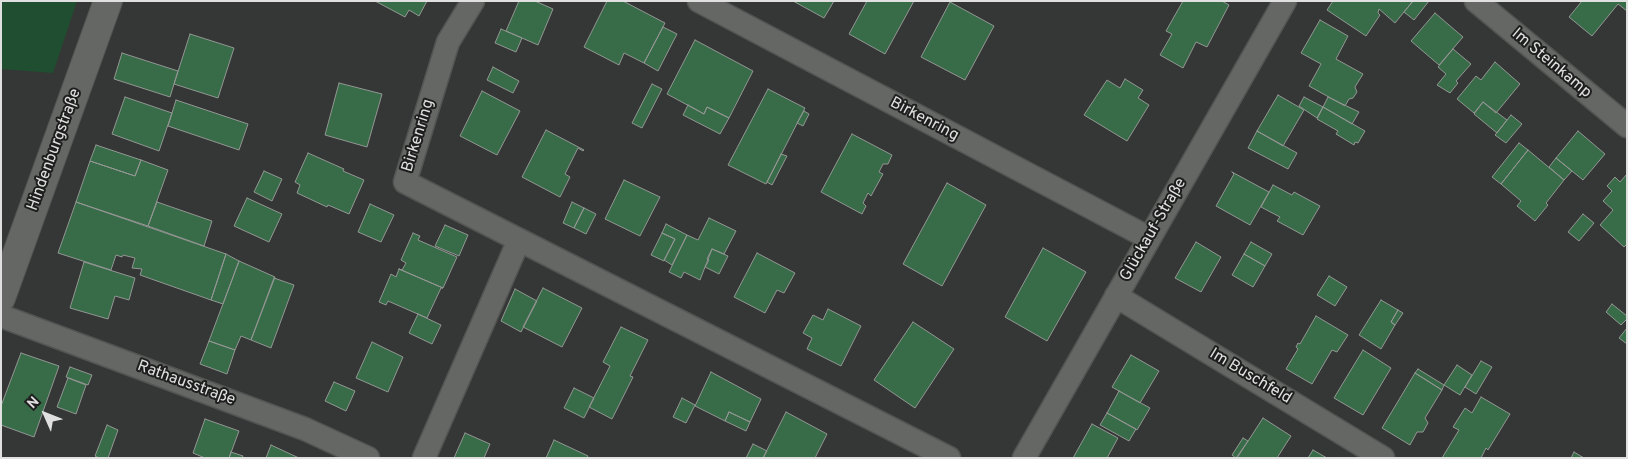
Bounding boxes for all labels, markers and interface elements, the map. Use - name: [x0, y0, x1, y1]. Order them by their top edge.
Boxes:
- street label: Im Steinkamp: [1507, 25, 1595, 103]
- street label: Hindenburgstraße: [24, 86, 86, 214]
- street label: Birkenring: [886, 94, 962, 146]
- street label: Birkenring: [399, 97, 439, 175]
- street label: Glückauf-Straße: [1117, 175, 1191, 285]
- street label: Im Buschfeld: [1205, 345, 1295, 409]
- street label: Rathausstraße: [134, 357, 238, 411]
- north arrow: [20, 389, 70, 439]
- text: N: [24, 394, 43, 413]

